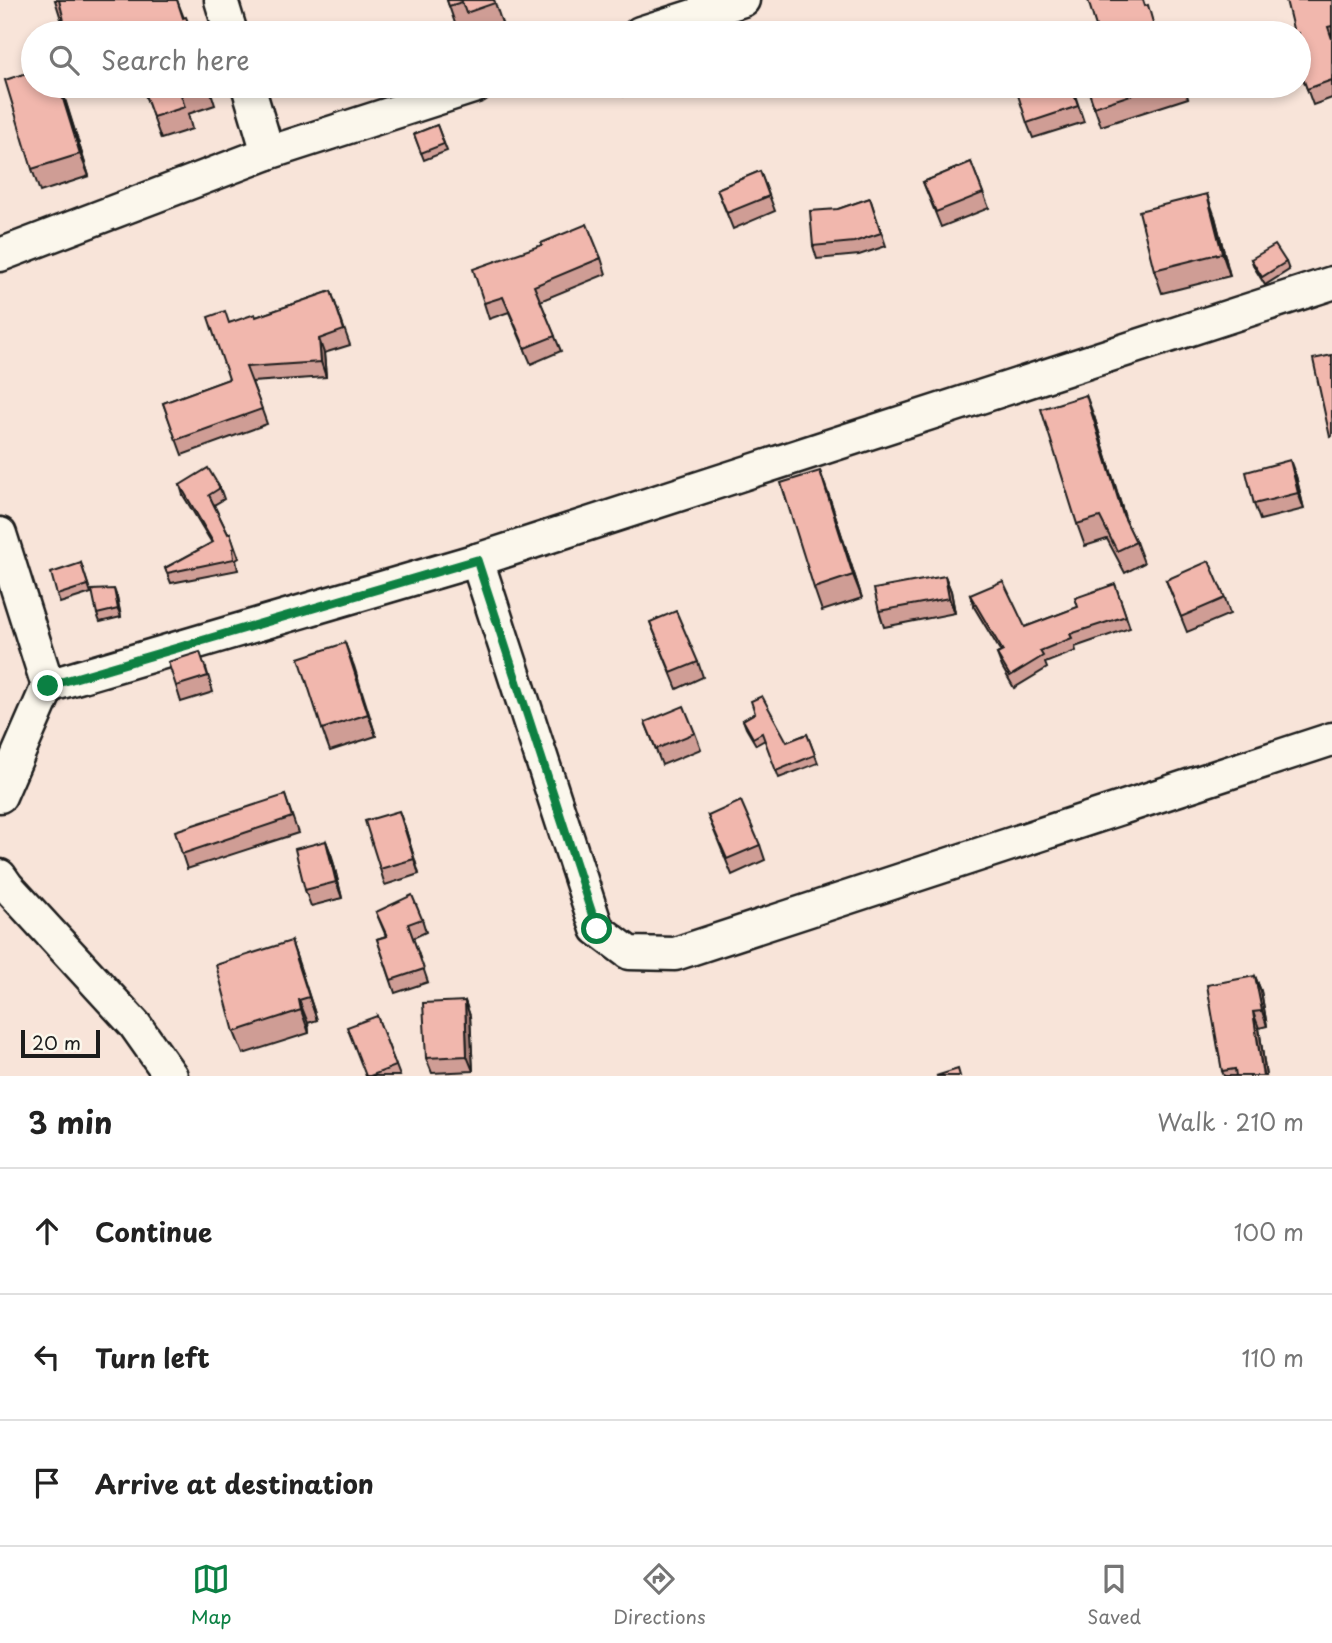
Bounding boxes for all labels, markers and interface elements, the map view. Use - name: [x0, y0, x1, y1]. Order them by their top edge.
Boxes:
- search box: [21, 21, 1311, 98]
- text: Search here: [101, 40, 250, 79]
- icon: search: [45, 41, 83, 79]
- route end: [32, 670, 63, 701]
- route start: [581, 913, 612, 944]
- scale bar: [21, 1027, 100, 1059]
- text: 20 m: [32, 1028, 81, 1056]
- text: 3 min: [28, 1099, 113, 1144]
- text: Walk · 210 m: [1157, 1104, 1304, 1139]
- icon: ahead: [28, 1212, 66, 1250]
- text: Continue: [95, 1212, 212, 1251]
- text: 100 m: [1234, 1214, 1304, 1249]
- icon: left: [28, 1338, 66, 1376]
- text: Turn left: [95, 1338, 210, 1377]
- text: 110 m: [1242, 1340, 1304, 1375]
- icon: arrive: [28, 1464, 66, 1502]
- text: Arrive at destination: [95, 1464, 374, 1503]
- tab: Map: [191, 1560, 231, 1630]
- tab: Directions: [613, 1560, 706, 1630]
- tab: Saved: [1087, 1560, 1141, 1630]

